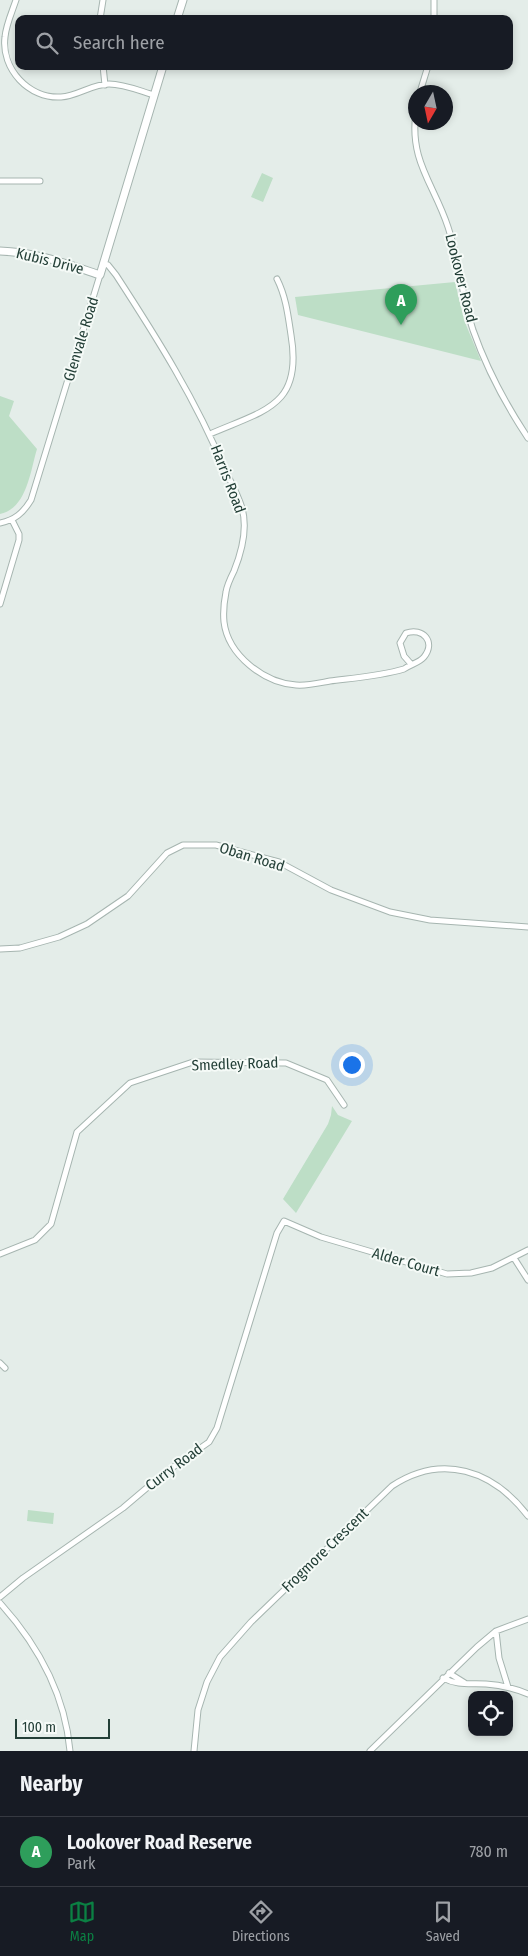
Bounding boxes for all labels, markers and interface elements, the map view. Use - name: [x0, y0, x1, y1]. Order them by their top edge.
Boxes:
- search box: [15, 15, 513, 70]
- icon: search: [33, 29, 61, 57]
- text: Search here: [73, 31, 165, 54]
- north arrow: [408, 85, 453, 130]
- street label: Lookover Road: [441, 232, 481, 324]
- street label: Kubis Drive: [14, 244, 86, 278]
- pin: A: [385, 284, 417, 325]
- street label: Glenvale Road: [60, 295, 102, 383]
- street label: Harris Road: [207, 442, 249, 516]
- street label: Oban Road: [217, 839, 287, 875]
- your location: [339, 1052, 365, 1078]
- street label: Smedley Road: [191, 1053, 279, 1075]
- street label: Alder Court: [370, 1244, 442, 1280]
- street label: Curry Road: [142, 1440, 206, 1494]
- street label: Frogmore Crescent: [278, 1504, 372, 1596]
- map controls: [468, 1691, 513, 1736]
- button: locate: [468, 1691, 513, 1736]
- scale bar: [15, 1716, 110, 1739]
- text: 100 m: [22, 1719, 56, 1736]
- text: Nearby: [20, 1771, 82, 1797]
- text: Lookover Road Reserve: [67, 1831, 252, 1854]
- text: A: [32, 1842, 40, 1861]
- text: 780 m: [469, 1842, 508, 1861]
- text: Park: [67, 1854, 95, 1873]
- tab: Map: [68, 1898, 96, 1945]
- tab: Directions: [232, 1898, 290, 1945]
- tab: Saved: [426, 1898, 460, 1945]

